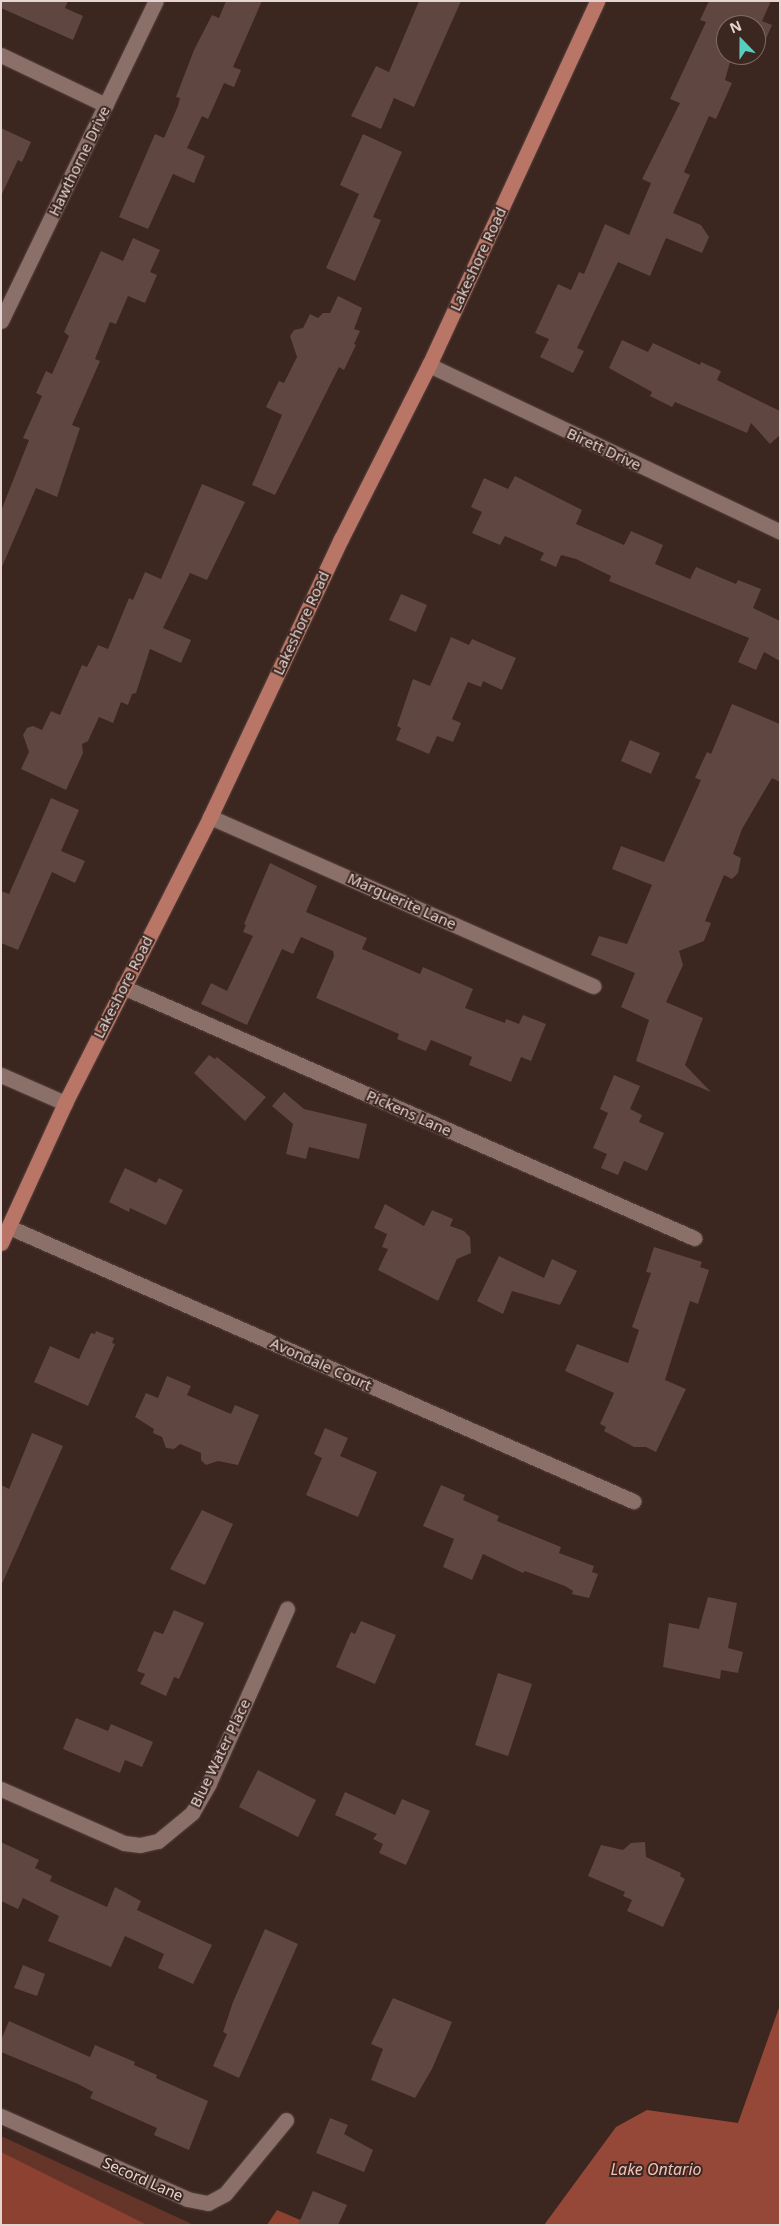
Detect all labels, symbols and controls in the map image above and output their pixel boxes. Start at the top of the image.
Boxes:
north arrow [716,15,766,65]
text: N [727,16,744,38]
street label: Hawthorne Drive [45,103,113,219]
street label: Lakeshore Road [446,204,510,314]
street label: Birett Drive [564,424,644,474]
street label: Lakeshore Road [269,568,333,678]
street label: Marguerite Lane [345,869,459,933]
street label: Lakeshore Road [89,933,157,1041]
street label: Pickens Lane [364,1086,454,1140]
street label: Avondale Court [268,1334,374,1394]
street label: Blue Water Place [186,1696,254,1810]
street label: Secord Lane [100,2153,186,2205]
water label: Lake Ontario [610,2159,702,2179]

